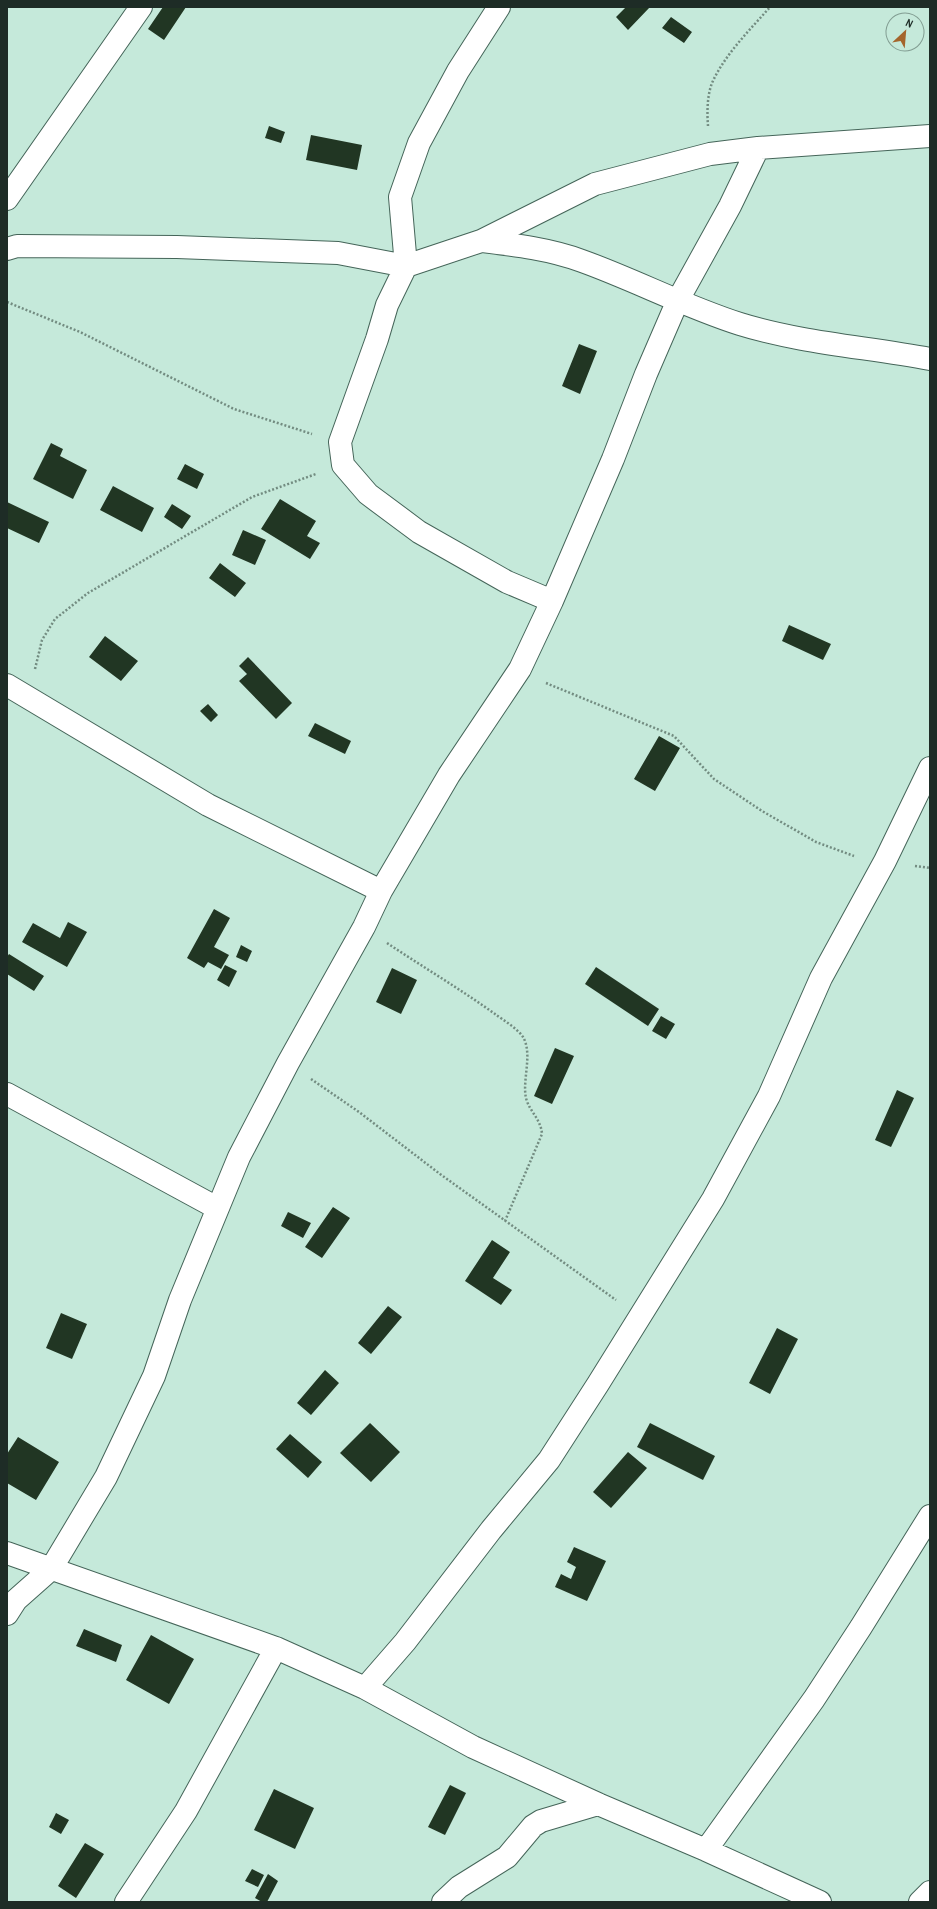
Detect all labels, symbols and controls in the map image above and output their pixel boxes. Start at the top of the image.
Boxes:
north arrow [885,12,925,52]
text: N [903,15,915,31]

